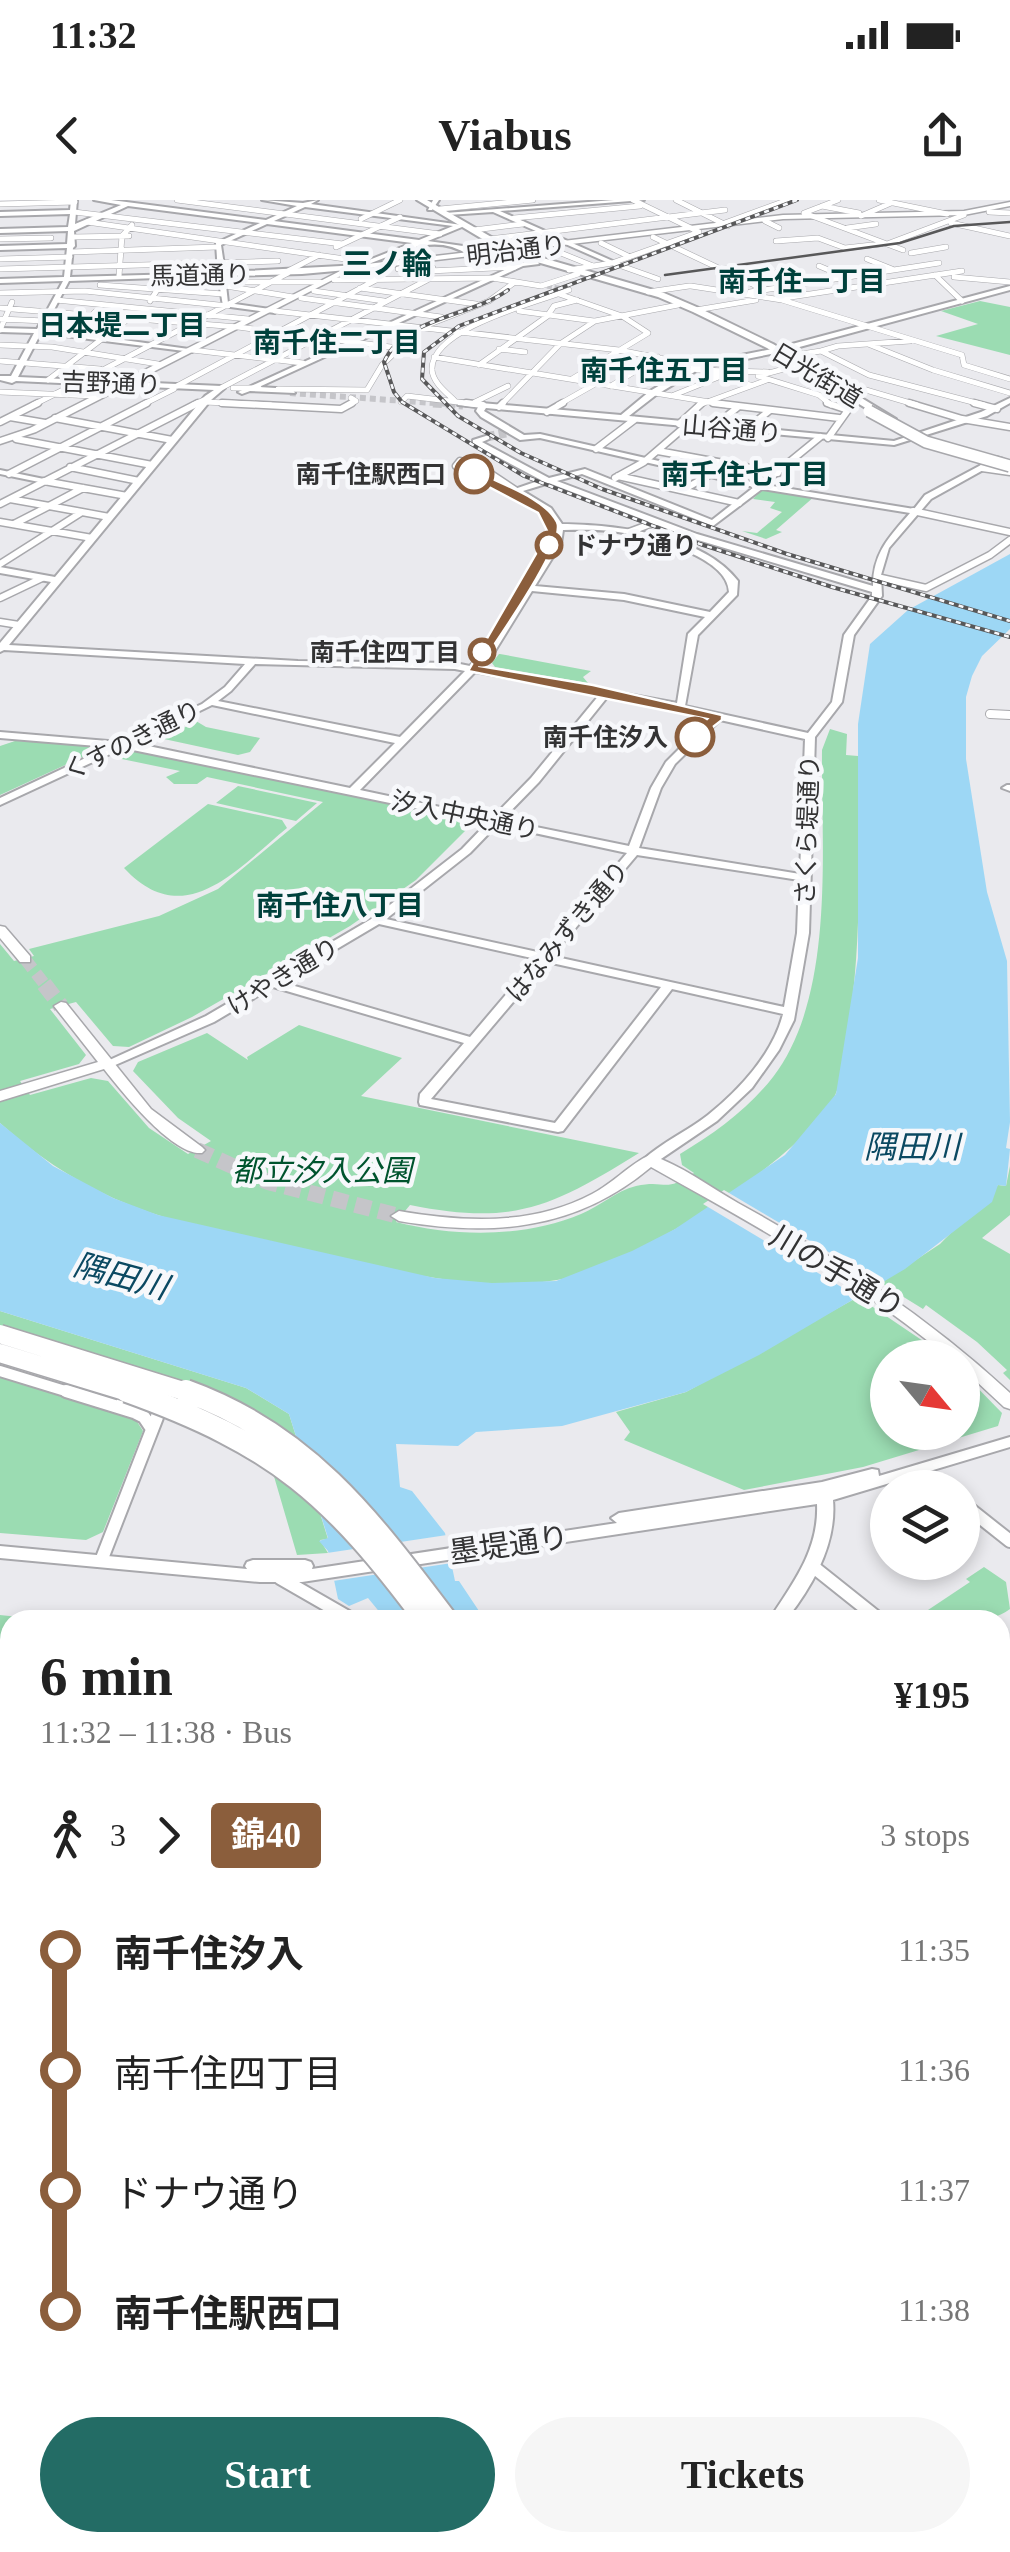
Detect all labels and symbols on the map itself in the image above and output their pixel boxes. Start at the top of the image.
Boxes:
street label: 明治通り [465,231,567,270]
district label: 三ノ輪 [342,247,432,280]
street label: 馬道通り [150,261,250,290]
district label: 南千住一丁目 [718,266,886,297]
district label: 日本堤二丁目 [38,310,206,341]
district label: 南千住二丁目 [253,327,421,358]
street label: 日光街道 [767,338,867,413]
district label: 南千住五丁目 [580,355,748,386]
street label: 吉野通り [61,368,161,399]
street label: 山谷通り [681,412,783,447]
marker: 南千住駅西口 [455,455,493,493]
district label: 南千住七丁目 [661,459,829,490]
place label: 南千住駅西口 [296,461,446,488]
marker: ドナウ通り [536,532,562,558]
place label: ドナウ通り [572,532,697,559]
place label: 南千住四丁目 [310,639,460,666]
marker: 南千住四丁目 [469,639,495,665]
street label: くすのき通り [59,696,205,785]
marker: 南千住汐入 [676,718,714,756]
place label: 南千住汐入 [543,724,668,751]
street label: さくら堤通り [791,755,824,905]
street label: 汐入中央通り [389,787,541,844]
street label: はなみずき通り [501,856,634,1007]
district label: 南千住八丁目 [256,890,424,921]
street label: けやき通り [223,933,344,1020]
water label: 隅田川 [864,1129,963,1165]
park label: 都立汐入公園 [232,1154,416,1187]
street label: 川の手通り [764,1219,910,1324]
water label: 隅田川 [70,1246,175,1307]
north arrow [870,1340,980,1450]
street label: 墨堤通り [447,1520,571,1569]

